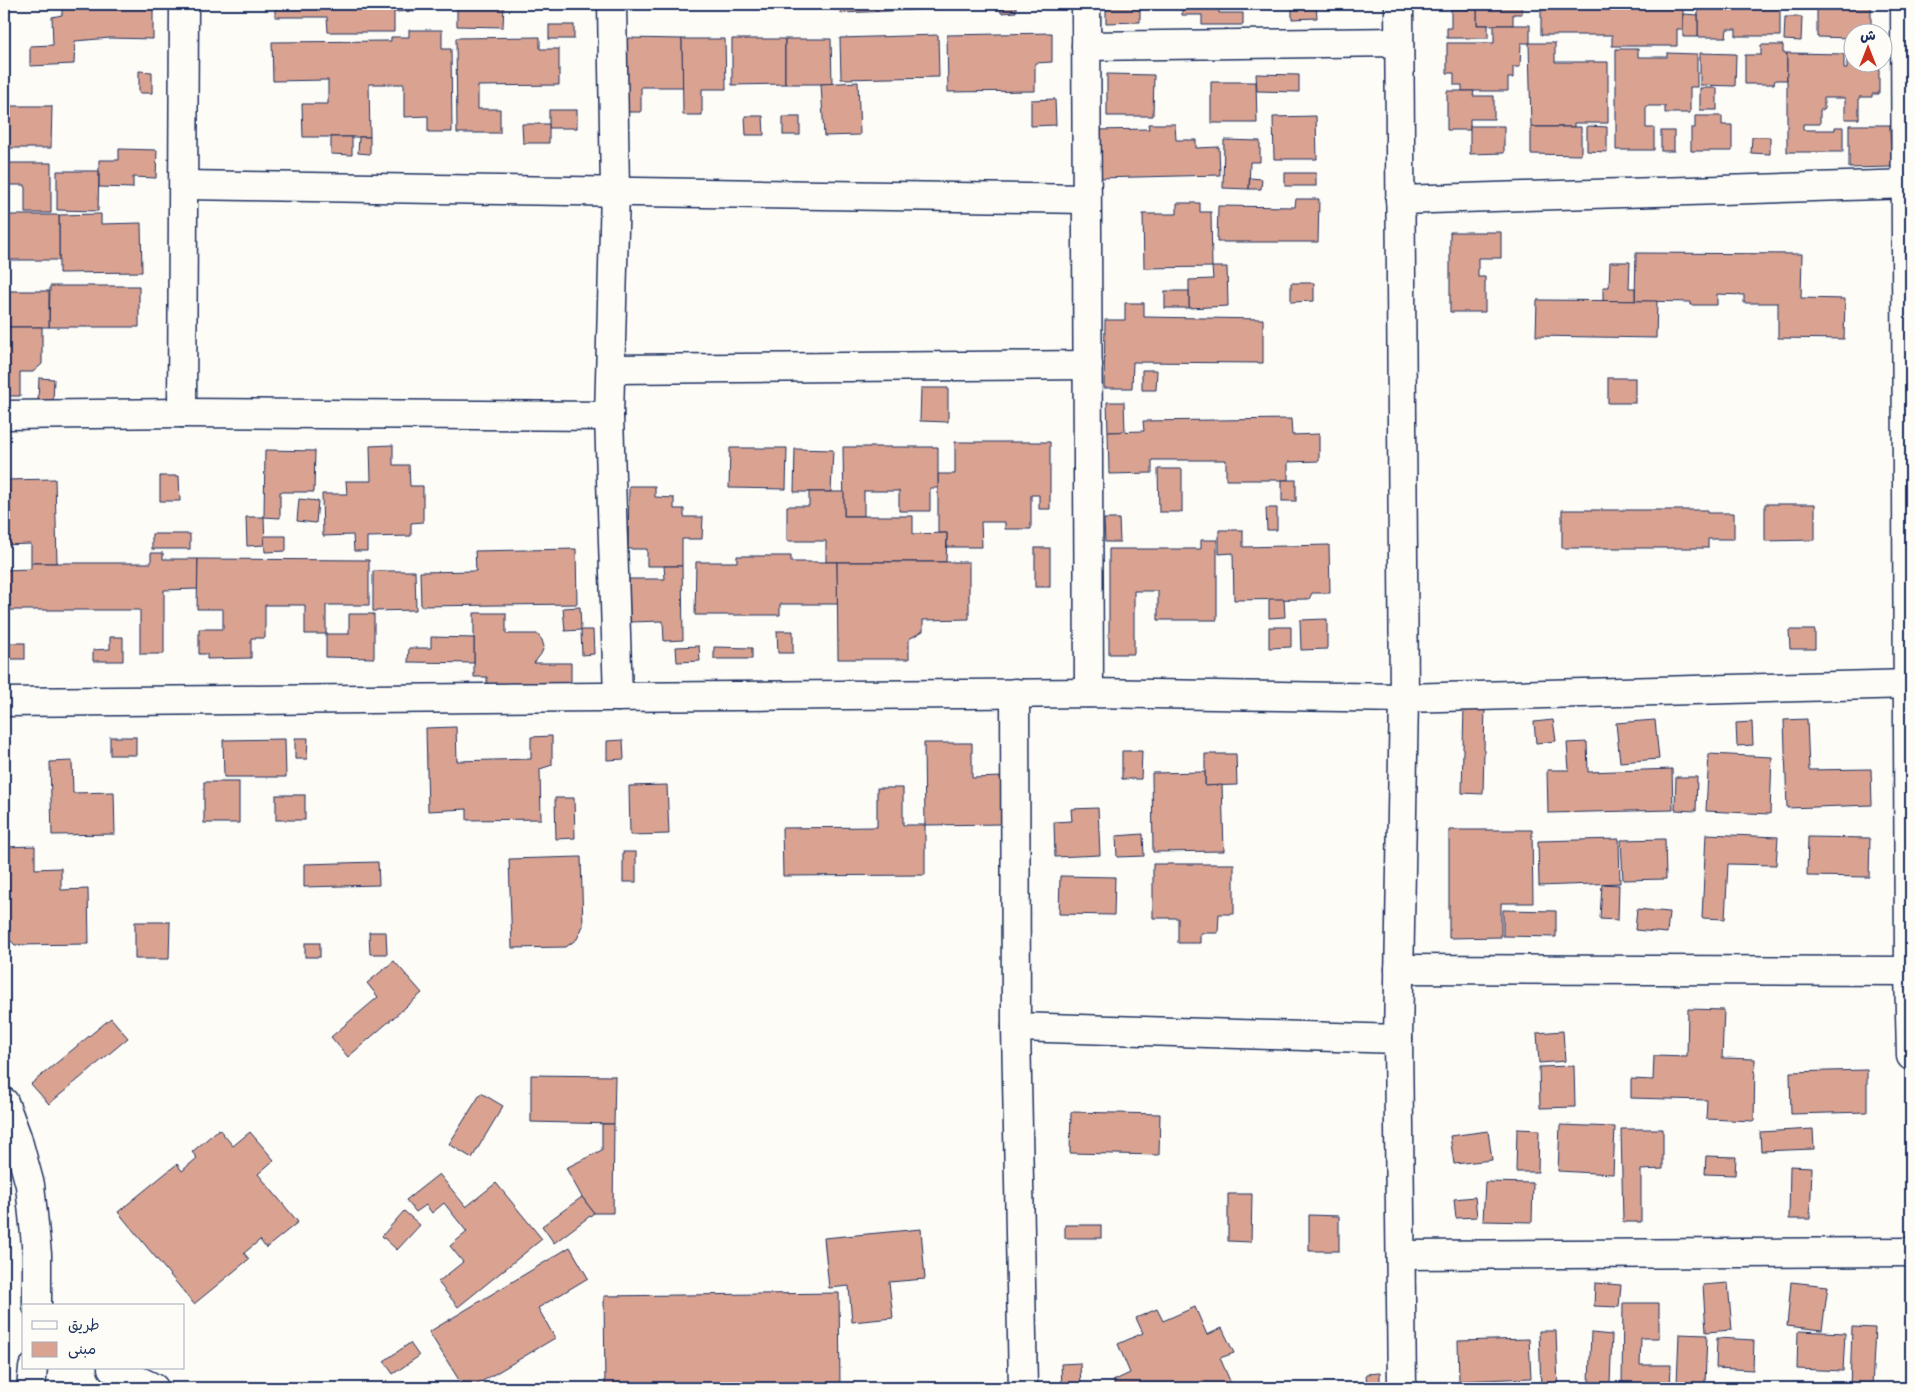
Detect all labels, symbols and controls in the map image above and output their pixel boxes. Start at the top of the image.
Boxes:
north arrow [1842,22,1892,72]
text: ش [1860,23,1876,48]
legend [22,1304,185,1370]
text: طريق [68,1312,100,1338]
text: مبنى [68,1336,96,1362]

